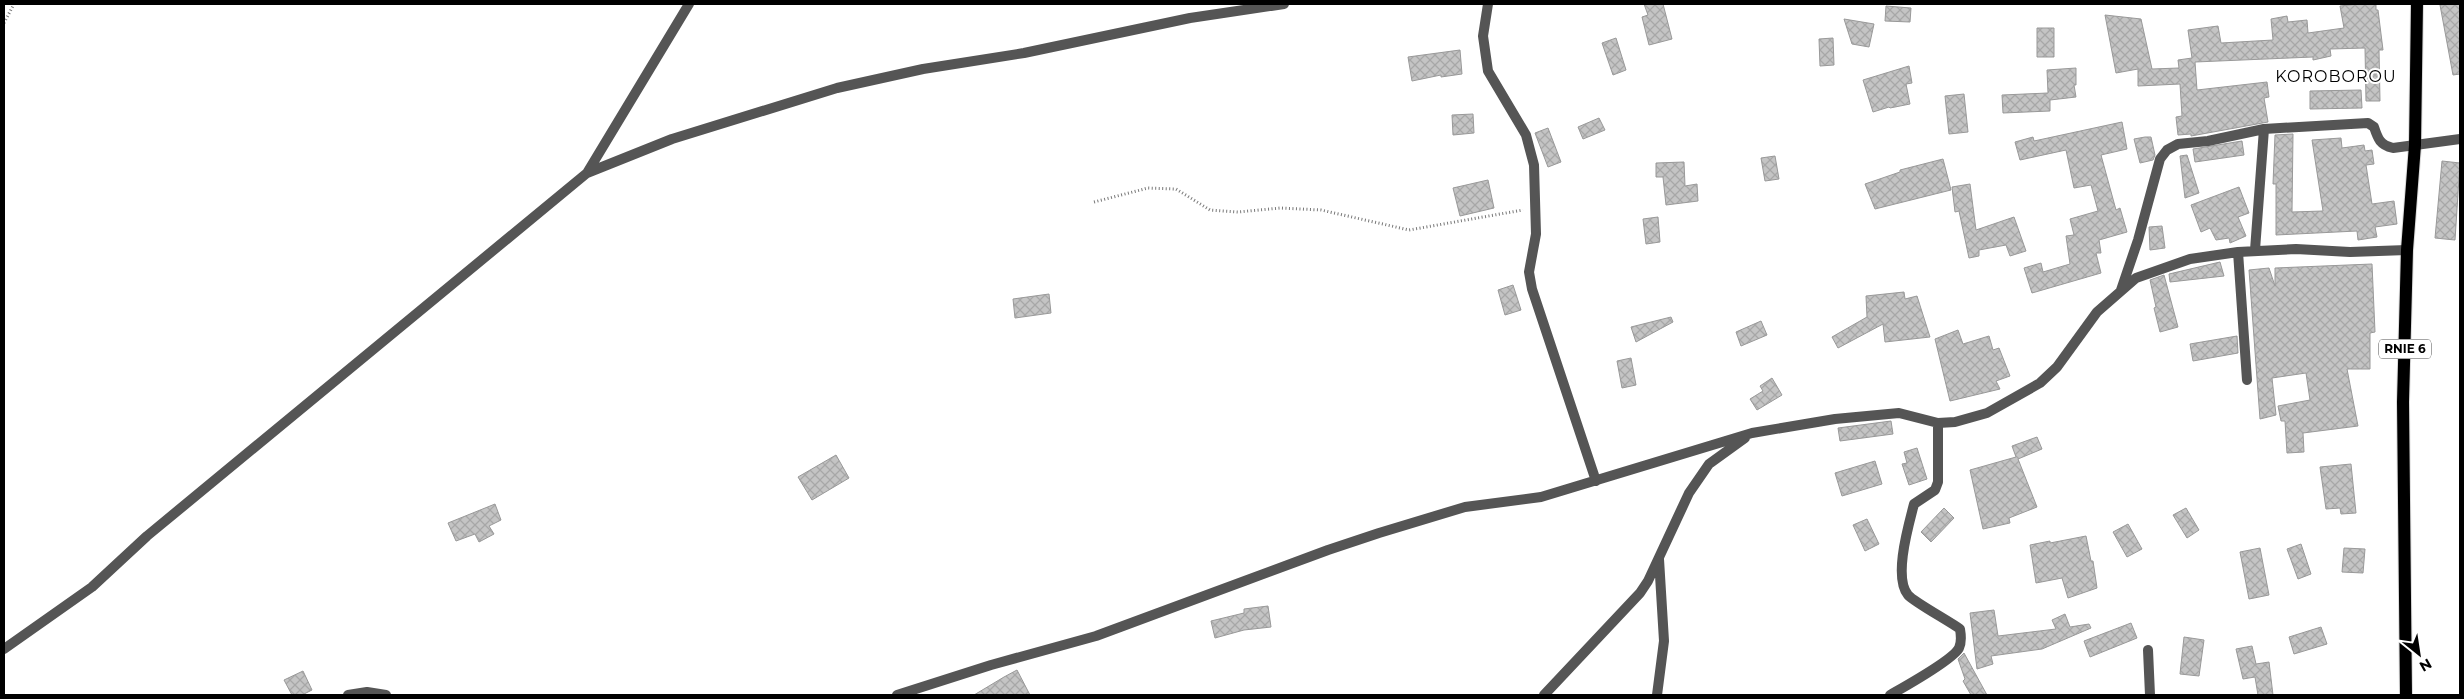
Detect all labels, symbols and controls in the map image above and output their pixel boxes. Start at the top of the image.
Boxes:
district label: KOROBOROU [2275,67,2397,86]
road number: RNIE 6 [2379,339,2431,358]
north arrow [2394,629,2444,679]
text: N [2416,655,2435,676]

